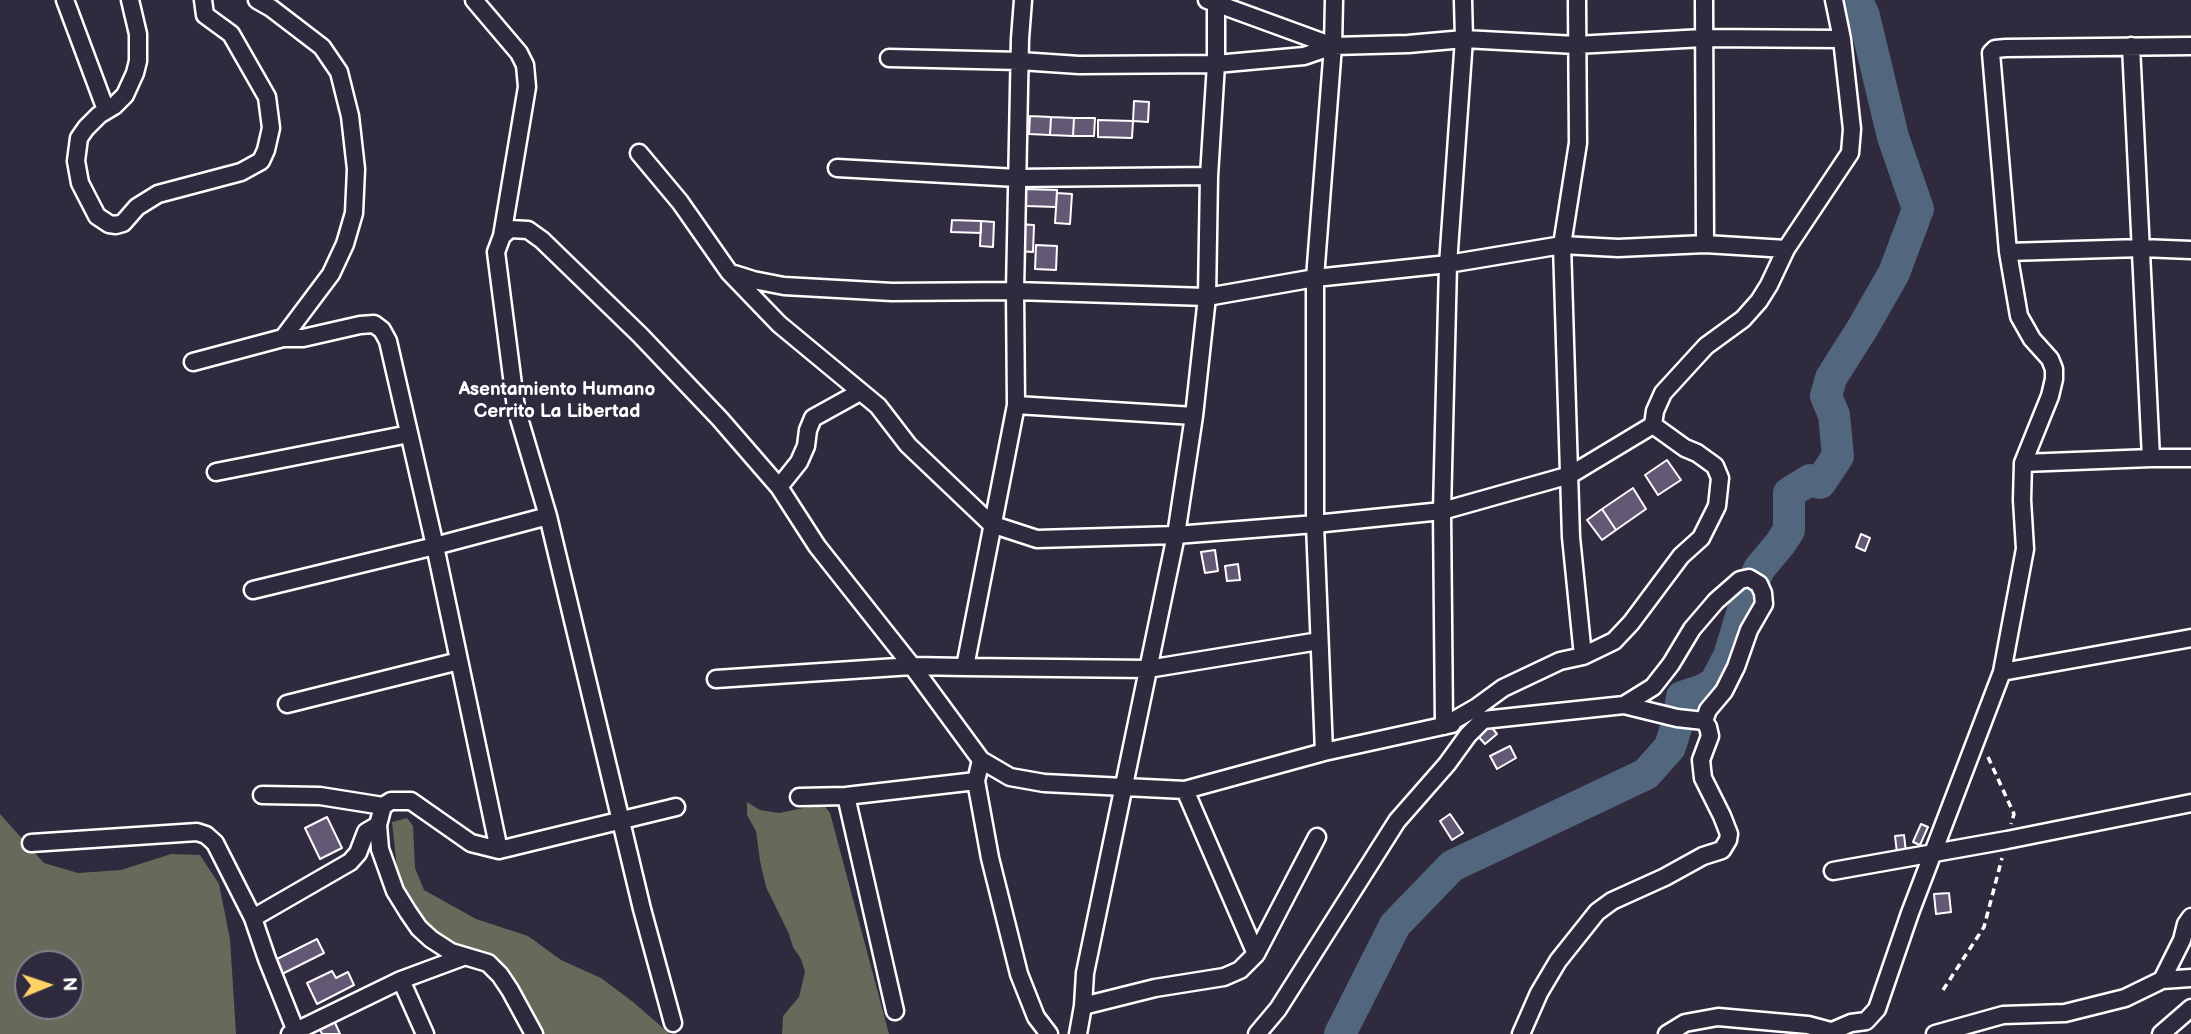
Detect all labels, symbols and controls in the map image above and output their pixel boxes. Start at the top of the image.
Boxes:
district label: Asentamiento Humano Cerrito La Libertad [459,379,655,423]
north arrow [14,950,84,1020]
text: N [57,977,80,992]

